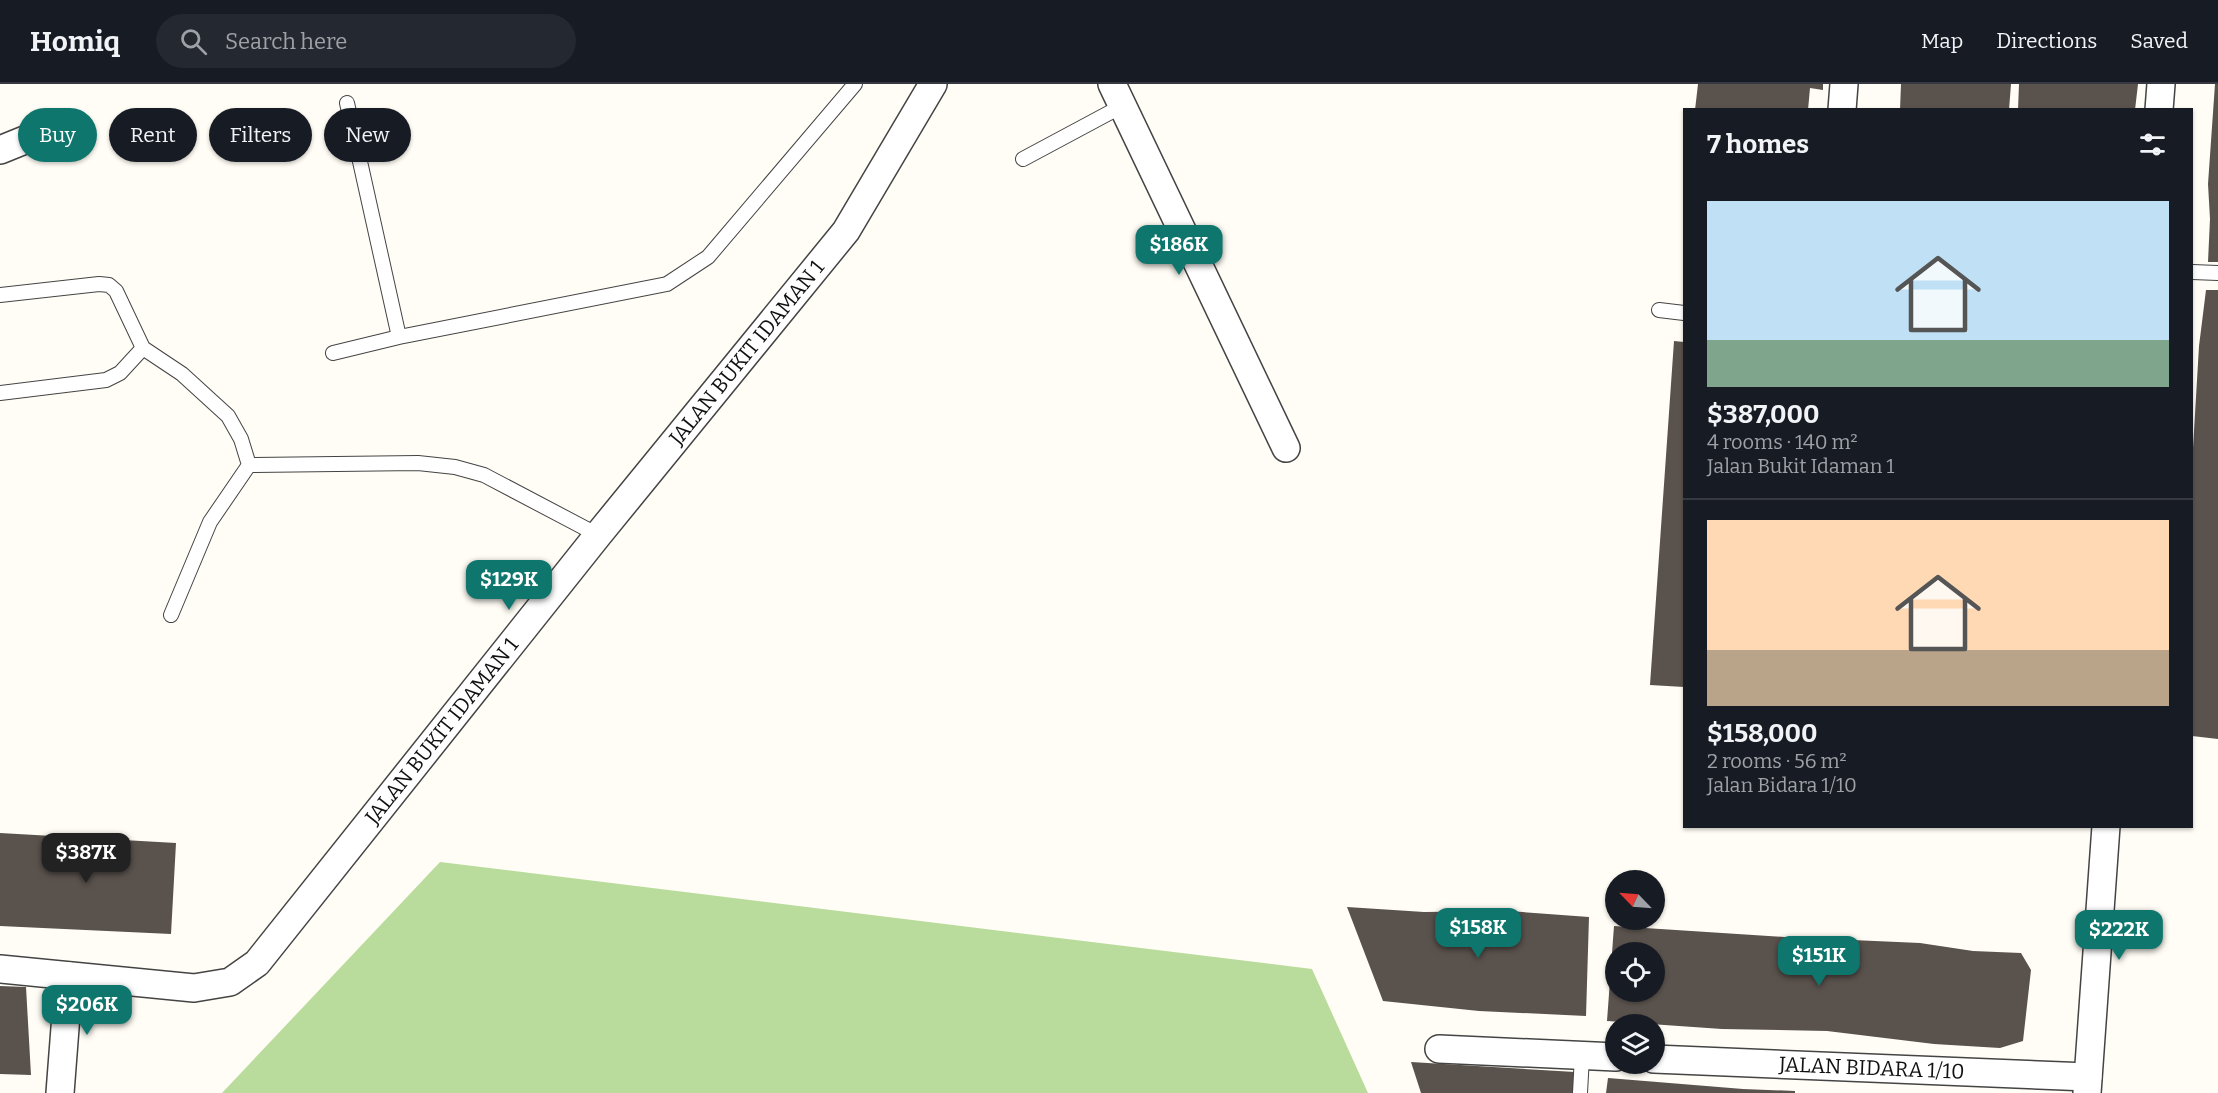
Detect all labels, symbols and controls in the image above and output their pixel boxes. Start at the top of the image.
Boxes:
search box [156,14,576,68]
text: Homiq [30,25,120,58]
icon: search [177,25,210,58]
text: Search here [225,28,347,55]
text: Map [1921,28,1963,54]
text: Directions [1996,28,2097,54]
text: Saved [2130,28,2188,54]
chip: Buy [18,108,97,162]
chip: Rent [109,108,197,162]
chip: Filters [209,108,312,162]
chip: New [324,108,411,162]
icon: filters [2136,128,2169,161]
text: 7 homes [1707,129,1809,160]
pin: $186K [1137,225,1221,276]
text: $186K [1150,232,1208,256]
icon: home [1884,240,1992,348]
street label: JALAN BUKIT IDAMAN 1 [663,255,830,451]
text: $387,000 [1707,399,1820,430]
text: 4 rooms · 140 m² [1707,430,1858,454]
text: Jalan Bukit Idaman 1 [1707,454,1894,478]
icon: home [1884,559,1992,667]
pin: $129K [467,560,551,611]
text: $129K [480,567,538,591]
street label: JALAN BUKIT IDAMAN 1 [359,632,524,830]
text: $158,000 [1707,718,1818,749]
text: 2 rooms · 56 m² [1707,749,1847,773]
text: Jalan Bidara 1/10 [1707,773,1857,797]
pin: $387K [44,833,128,884]
text: $387K [56,840,116,864]
north arrow [1605,870,1665,930]
map controls [1605,870,1665,1074]
pin: $158K [1436,908,1520,959]
pin: $222K [2077,910,2161,961]
text: $158K [1449,915,1507,939]
text: $222K [2089,917,2149,941]
pin: $151K [1777,936,1861,987]
button: locate [1605,942,1665,1002]
text: $151K [1792,943,1846,967]
pin: $206K [45,985,129,1036]
text: $206K [56,992,118,1016]
button: layers [1605,1014,1665,1074]
street label: JALAN BIDARA 1/10 [1778,1051,1965,1085]

